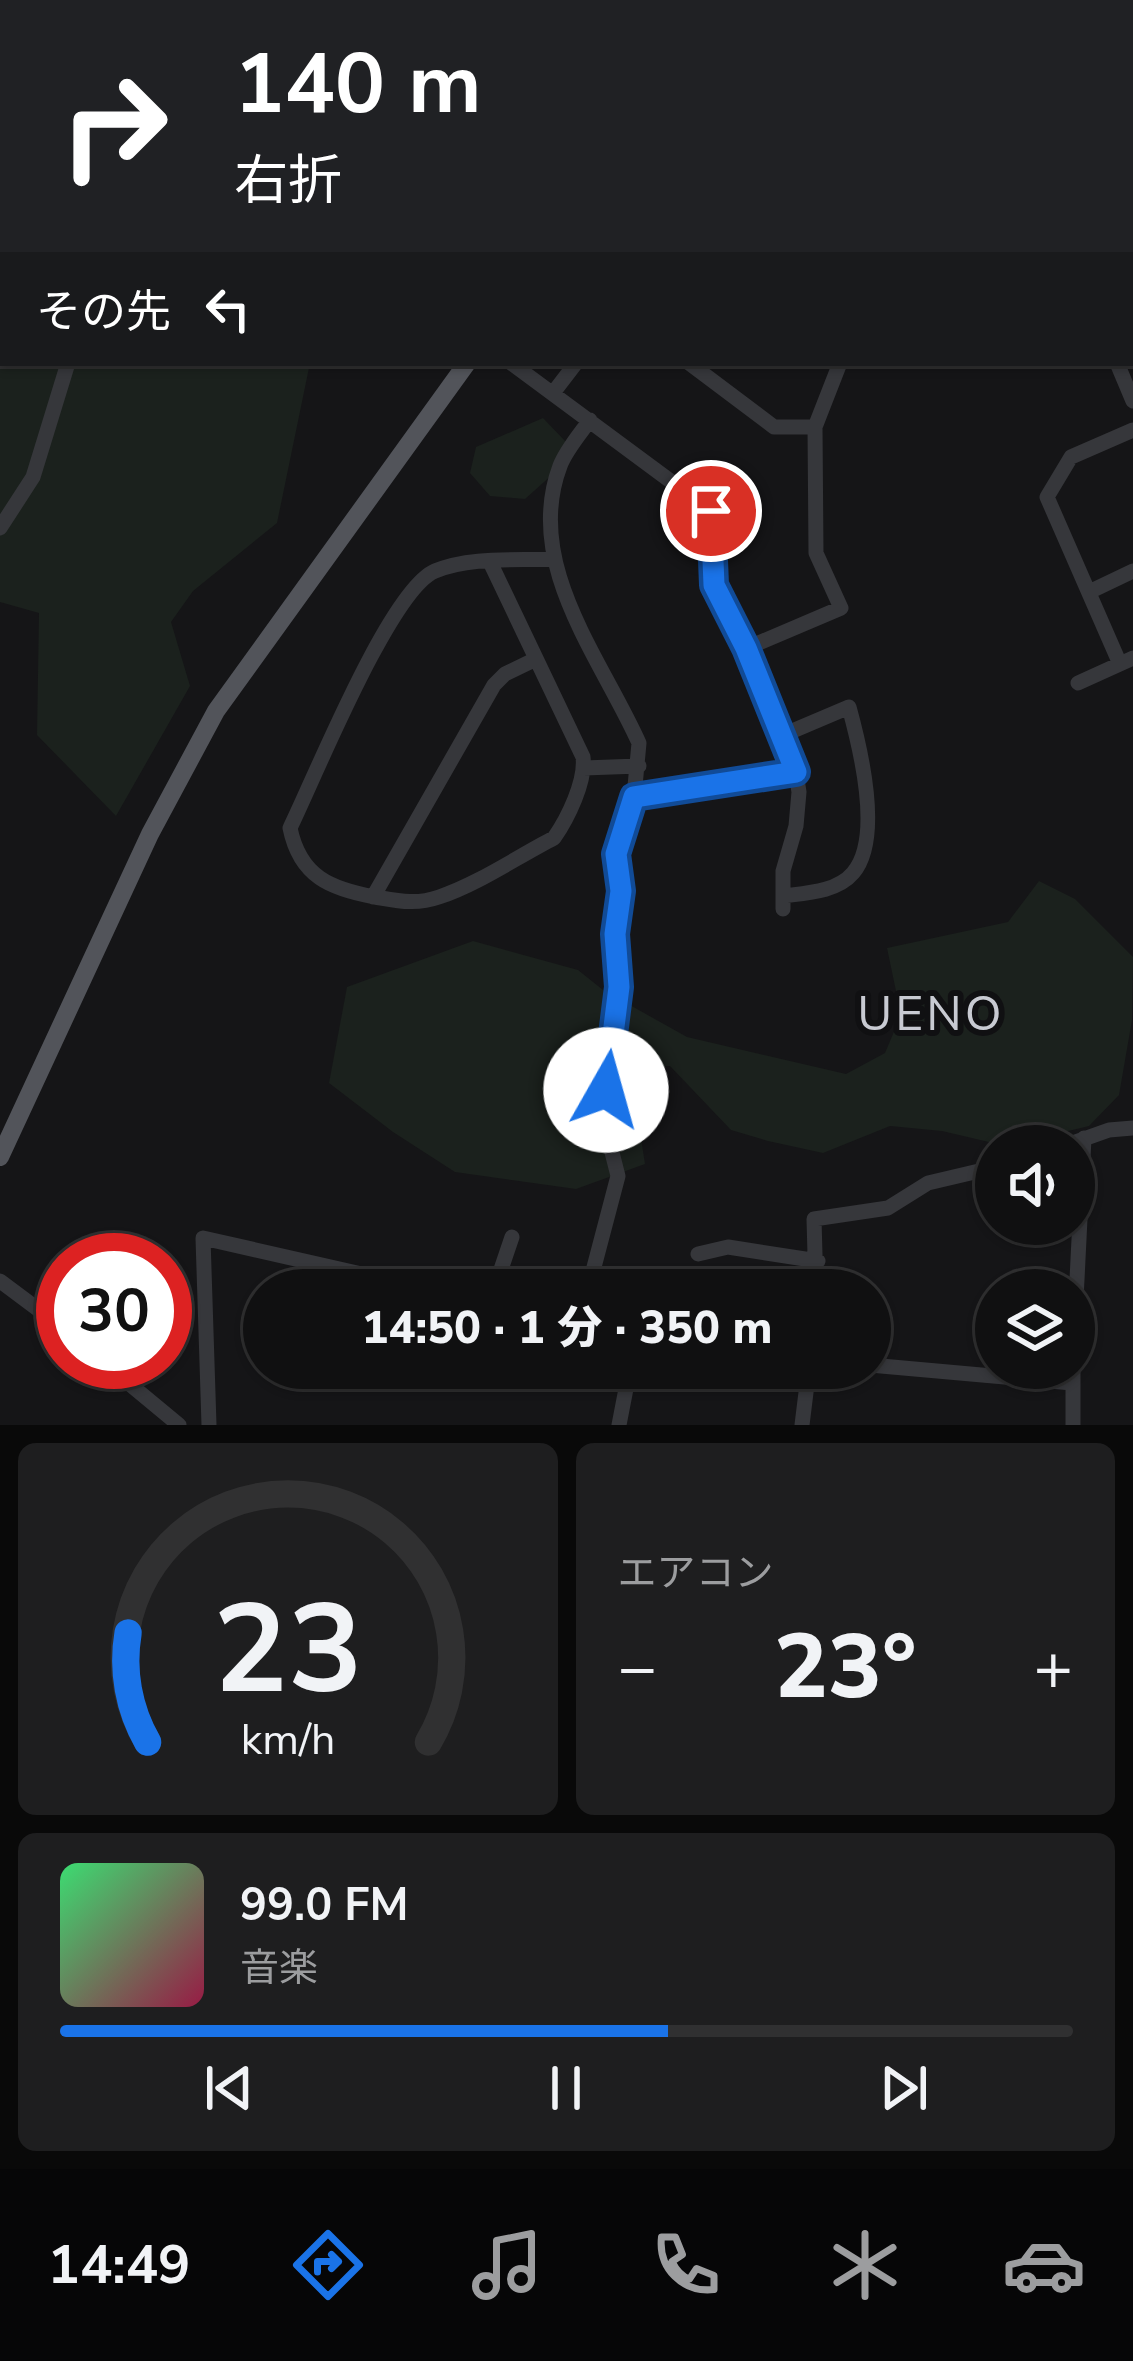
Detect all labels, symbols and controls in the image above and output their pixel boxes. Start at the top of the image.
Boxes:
text: 140 m [234,27,482,142]
icon: right [36,48,192,204]
text: 右折 [234,144,342,218]
icon: left [195,276,261,342]
text: その先 [36,282,171,343]
pin [660,460,762,562]
icon: arrive [678,478,744,544]
district label: UENO [857,981,1005,1047]
position arrow [543,1027,669,1153]
map controls [975,1125,1095,1389]
button: sound [975,1125,1095,1245]
speed limit sign: 30 [36,1233,192,1389]
button: layers [975,1269,1095,1389]
text: 14:50 · 1 分 · 350 m [361,1298,773,1359]
text: エアコン [618,1547,774,1600]
text: 23 [213,1565,363,1735]
text: 23° [774,1606,917,1729]
text: − [618,1623,657,1713]
text: + [1033,1623,1073,1713]
text: km/h [240,1711,335,1769]
text: 99.0 FM [240,1875,409,1936]
text: 音楽 [240,1942,318,1995]
icon: previous [196,2055,262,2121]
icon: pause [533,2055,599,2121]
icon: next [871,2055,937,2121]
icon: directions [286,2223,370,2307]
icon: music [465,2223,549,2307]
icon: phone [644,2223,728,2307]
icon: climate [823,2223,907,2307]
icon: car [1002,2223,1086,2307]
text: 14:49 [48,2228,191,2302]

